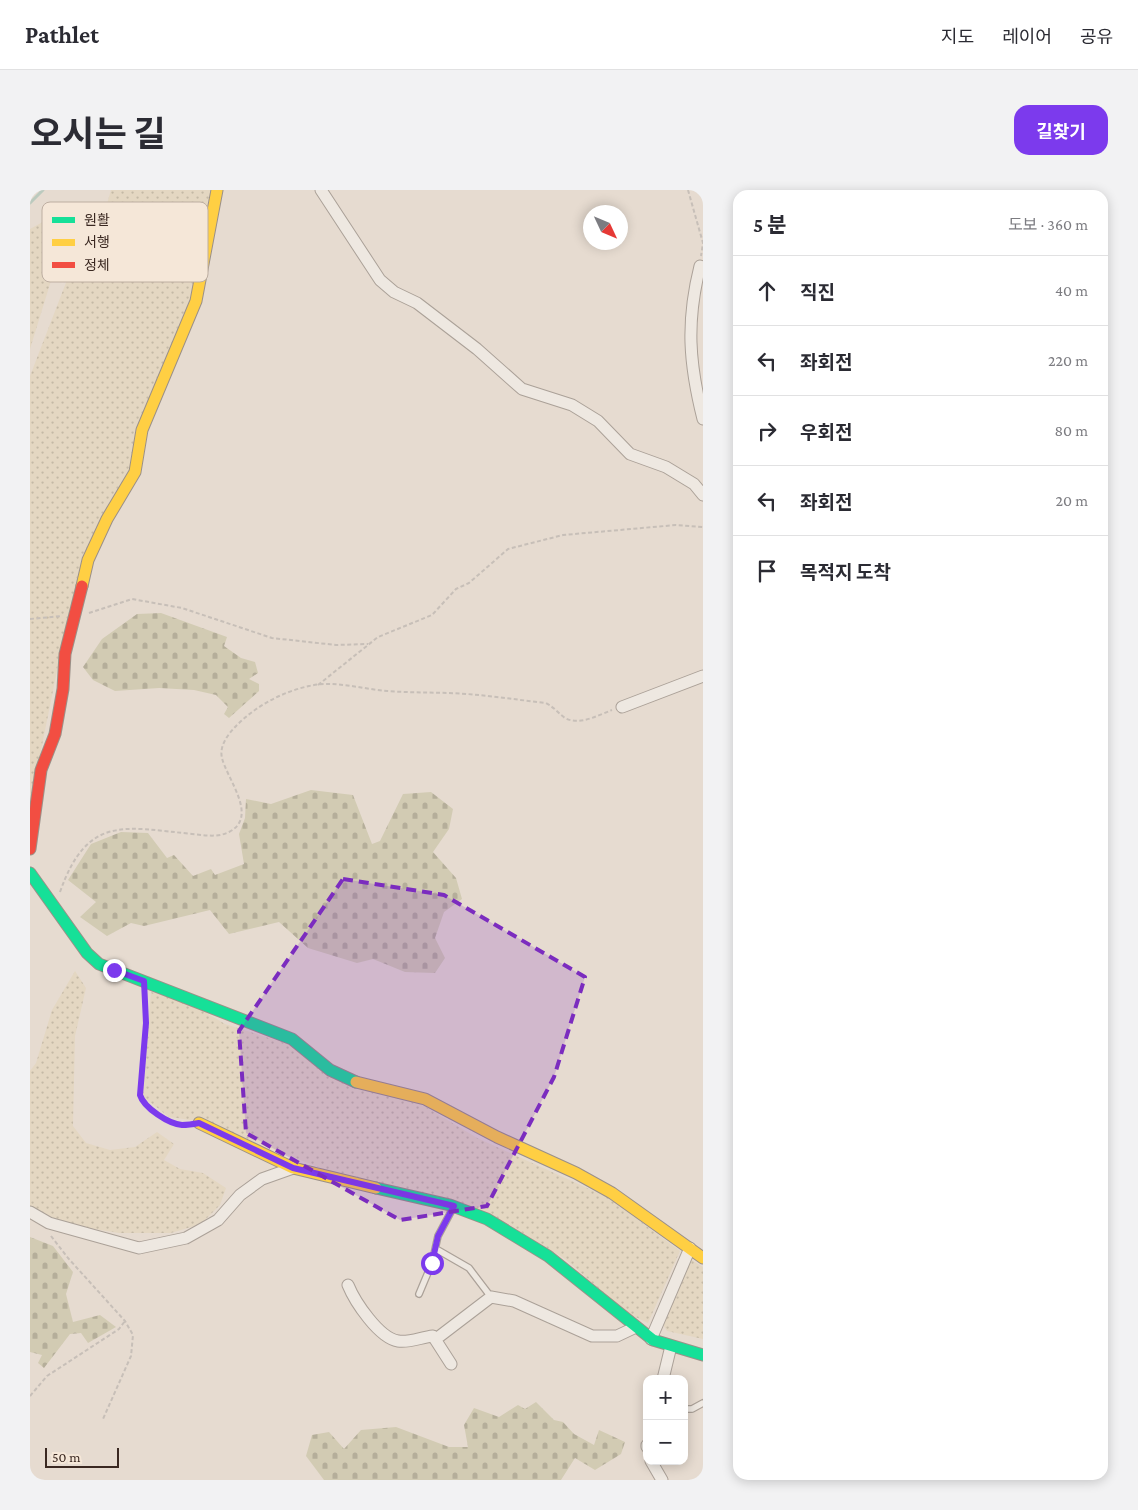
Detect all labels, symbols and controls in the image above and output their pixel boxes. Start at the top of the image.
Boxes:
text: Pathlet [25,21,99,48]
text: 지도 [941,27,974,47]
text: 레이어 [1002,27,1052,47]
text: 공유 [1080,27,1113,47]
button: 길찾기 [1014,105,1108,155]
text: 오시는 길 [30,115,166,154]
legend [42,202,208,282]
north arrow [583,205,628,250]
text: 원활 [84,212,110,228]
text: 5 분 [753,213,787,237]
text: 도보 · 360 m [1008,216,1088,233]
text: 서행 [84,234,110,250]
text: 정체 [84,257,110,273]
icon: ahead [753,277,781,305]
text: 직진 [800,282,835,303]
text: 40 m [1055,282,1088,299]
icon: left [753,347,781,375]
text: 좌회전 [800,352,852,373]
text: 220 m [1048,352,1088,369]
icon: right [753,417,781,445]
text: 우회전 [800,422,852,443]
text: 80 m [1054,422,1088,439]
icon: left [753,487,781,515]
text: 좌회전 [800,492,852,513]
text: 20 m [1055,492,1088,509]
icon: arrive [753,557,781,585]
text: 목적지 도착 [800,562,891,583]
route end [103,959,126,982]
route start [421,1252,444,1275]
map controls [643,1375,688,1465]
button: + [643,1375,688,1420]
button: − [643,1420,688,1465]
scale bar [45,1445,119,1468]
text: 50 m [52,1449,80,1465]

